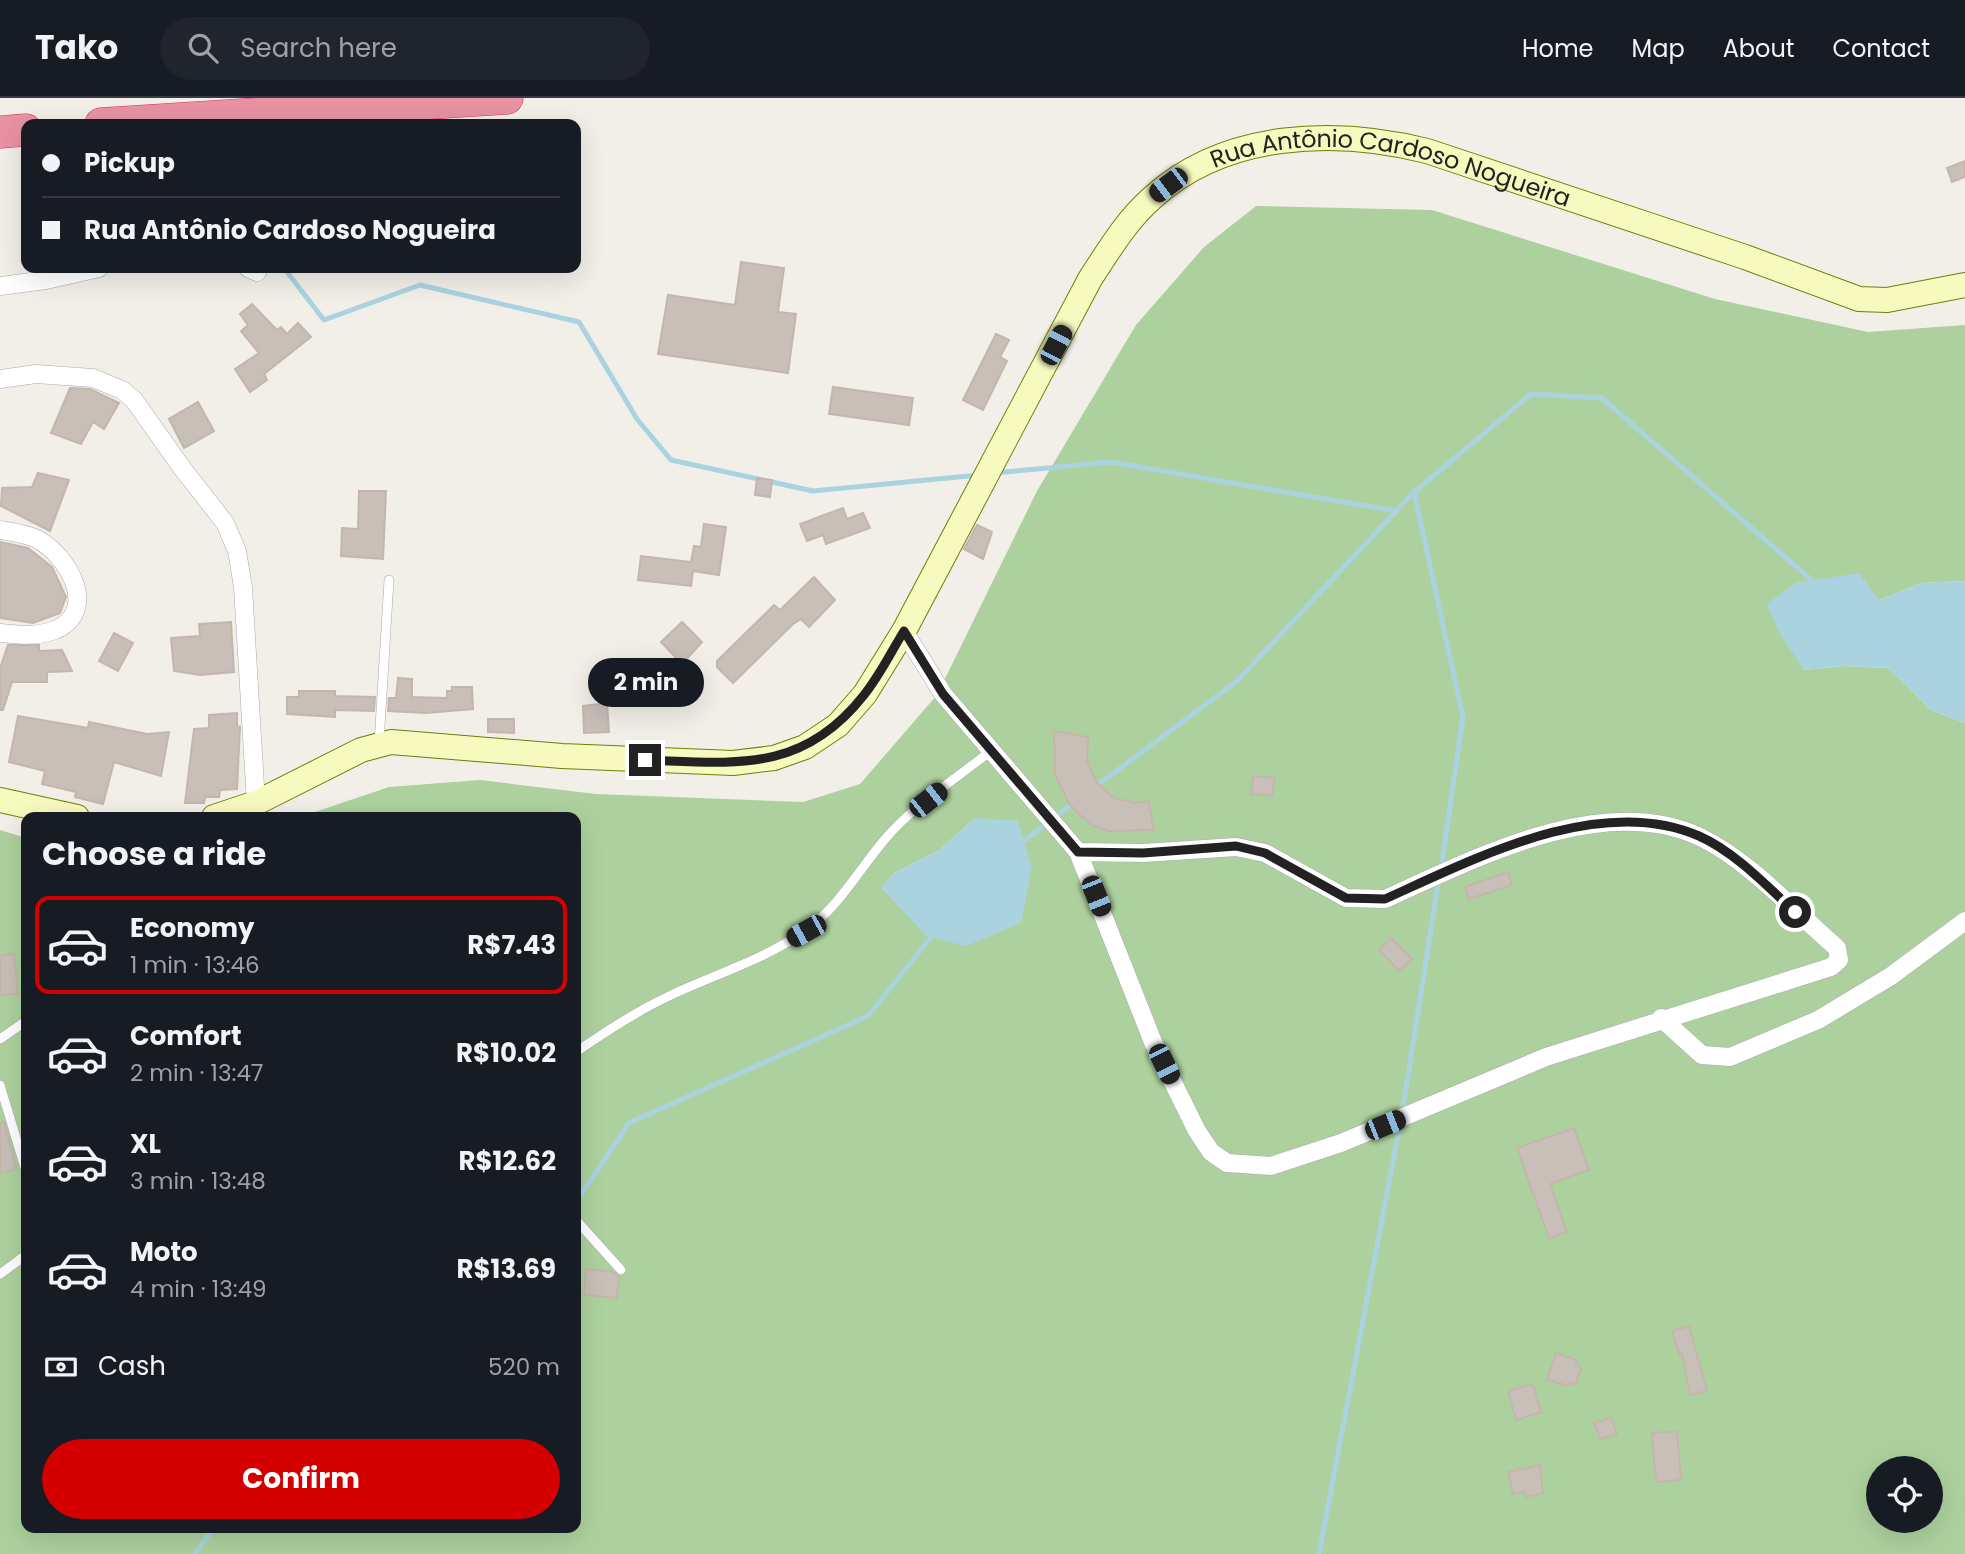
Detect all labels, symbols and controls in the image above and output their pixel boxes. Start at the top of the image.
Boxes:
search box [160,17,650,80]
text: Tako [35,24,118,71]
icon: search [184,29,222,67]
text: Search here [240,30,397,66]
text: Home [1522,32,1594,65]
text: Map [1632,32,1685,65]
text: About [1723,32,1794,65]
text: Contact [1832,32,1930,65]
street label: Rua Antônio Cardoso Nogueira [1205,121,1575,214]
text: Pickup [84,145,175,181]
car [1145,164,1192,206]
text: Rua Antônio Cardoso Nogueira [84,212,496,248]
car [1037,322,1076,368]
callout: 2 min [587,658,703,708]
text: 2 min [614,666,678,698]
route end [629,744,661,776]
car [905,779,952,821]
text: Choose a ride [42,831,266,876]
car [1079,873,1114,919]
route start [1779,896,1811,928]
text: Economy [130,910,254,946]
car [783,912,830,950]
icon: car [46,914,109,977]
text: R$7.43 [467,927,556,963]
text: 1 min · 13:46 [130,949,260,981]
text: Comfort [130,1018,242,1054]
icon: car [46,1022,109,1085]
text: R$10.02 [456,1035,556,1071]
car [1146,1041,1183,1087]
text: 2 min · 13:47 [130,1057,263,1089]
car [1362,1107,1409,1143]
text: XL [130,1126,161,1162]
icon: car [46,1130,109,1193]
text: R$12.62 [459,1143,556,1179]
text: 3 min · 13:48 [130,1165,266,1197]
text: Moto [130,1234,198,1270]
icon: car [46,1238,109,1301]
text: R$13.69 [457,1251,556,1287]
text: 4 min · 13:49 [130,1273,267,1305]
icon: cash [42,1348,80,1386]
text: Cash [98,1348,166,1384]
text: 520 m [488,1351,560,1383]
button: Confirm [42,1439,560,1519]
map controls [1866,1456,1943,1533]
button: locate [1866,1456,1943,1533]

